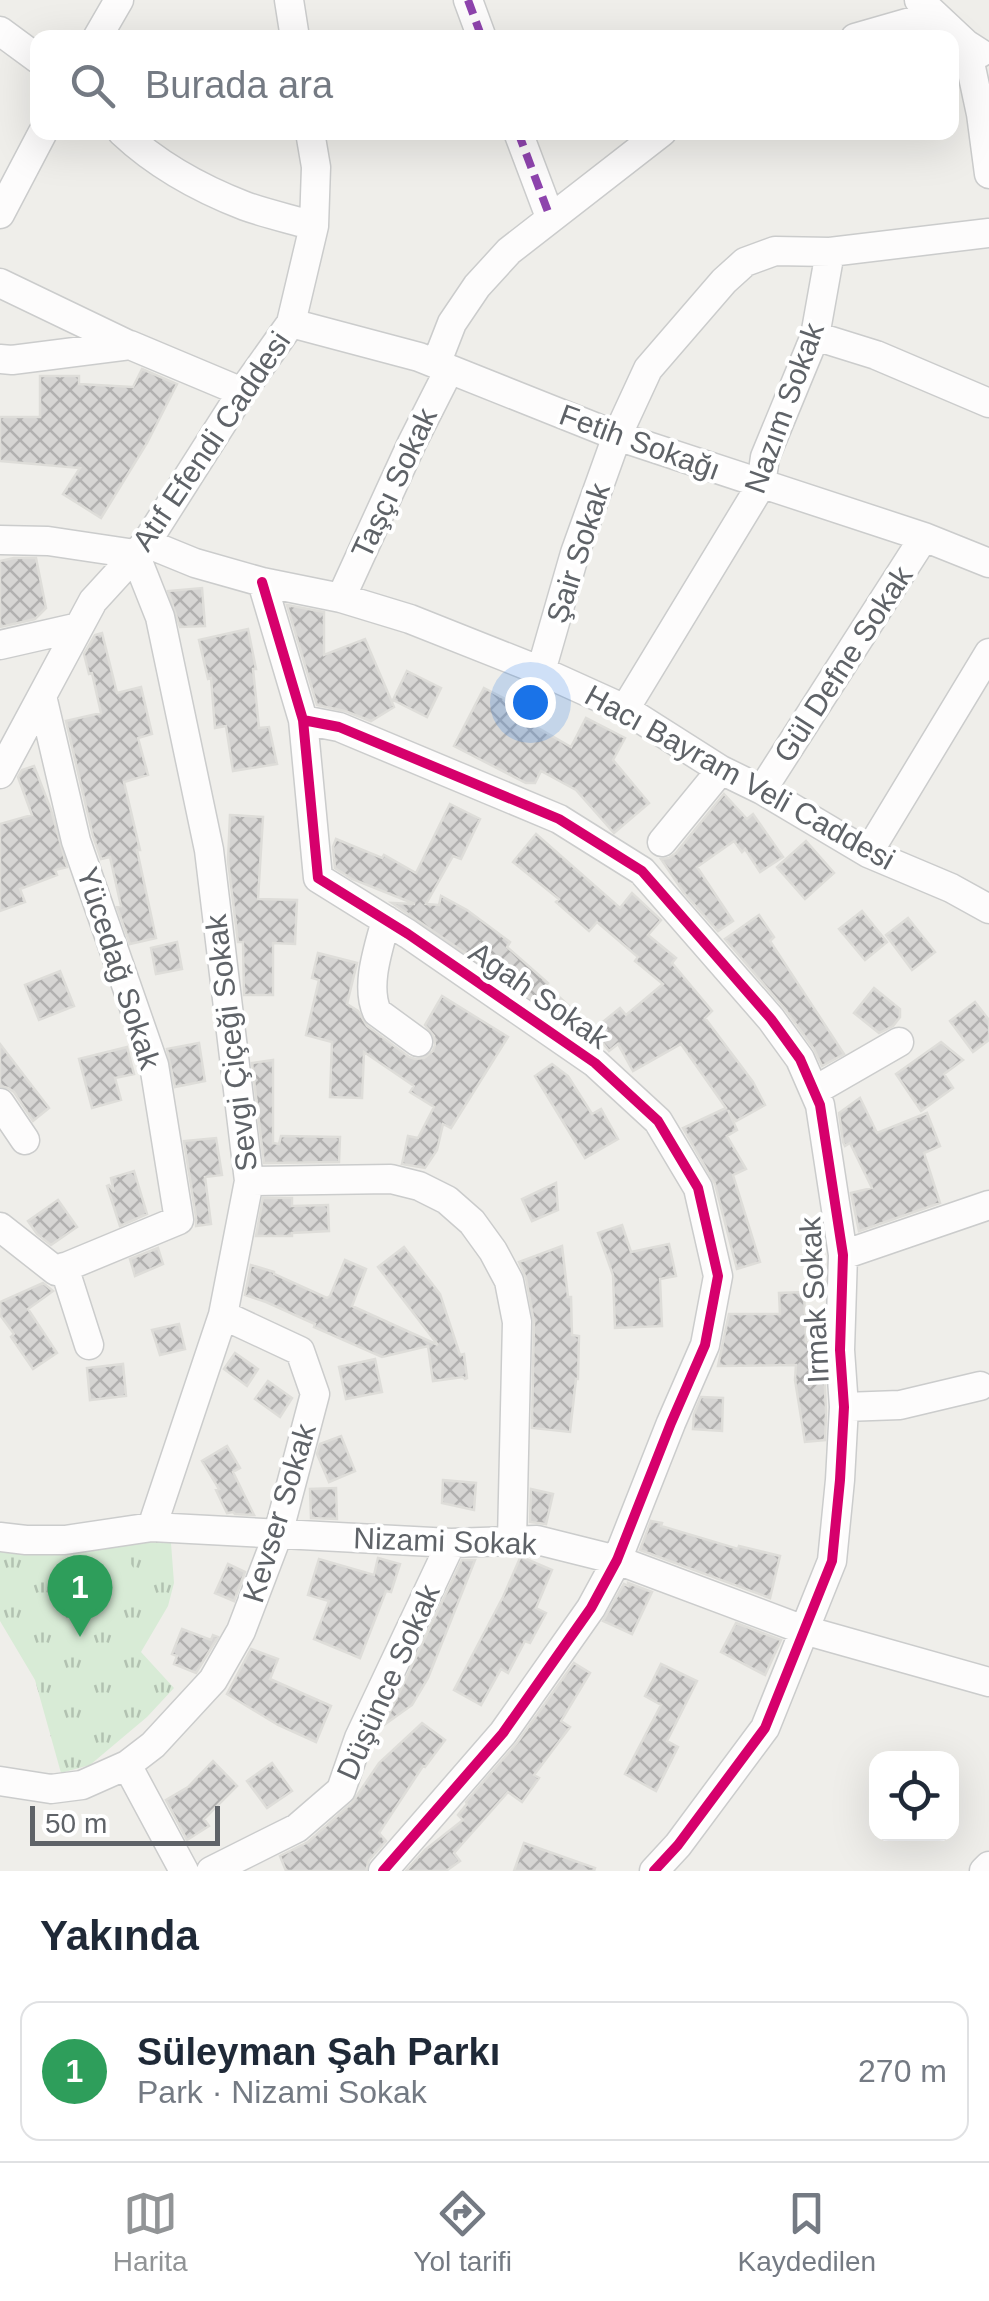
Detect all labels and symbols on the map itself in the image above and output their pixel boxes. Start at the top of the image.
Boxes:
street label: Nazım Sokak [738,318,830,497]
street label: Atıf Efendi Caddesi [126,325,296,557]
street label: Fetih Sokağı [555,398,725,486]
street label: Taşçı Sokak [345,402,444,563]
street label: Şair Sokak [540,478,616,627]
street label: Gül Defne Sokak [767,559,919,768]
your location [505,677,556,728]
street label: Hacı Bayram Veli Caddesi [580,678,900,876]
street label: Yücedağ Sokak [71,863,167,1074]
street label: Sevgi Çiçeği Sokak [199,912,263,1173]
street label: Agah Sokak [463,935,616,1055]
street label: Irmak Sokak [793,1215,835,1384]
street label: Kevser Sokak [236,1419,322,1606]
street label: Nizami Sokak [353,1521,538,1561]
pin: 1 [48,1554,112,1637]
street label: Düşünce Sokak [330,1578,446,1785]
scale bar [30,1801,220,1846]

